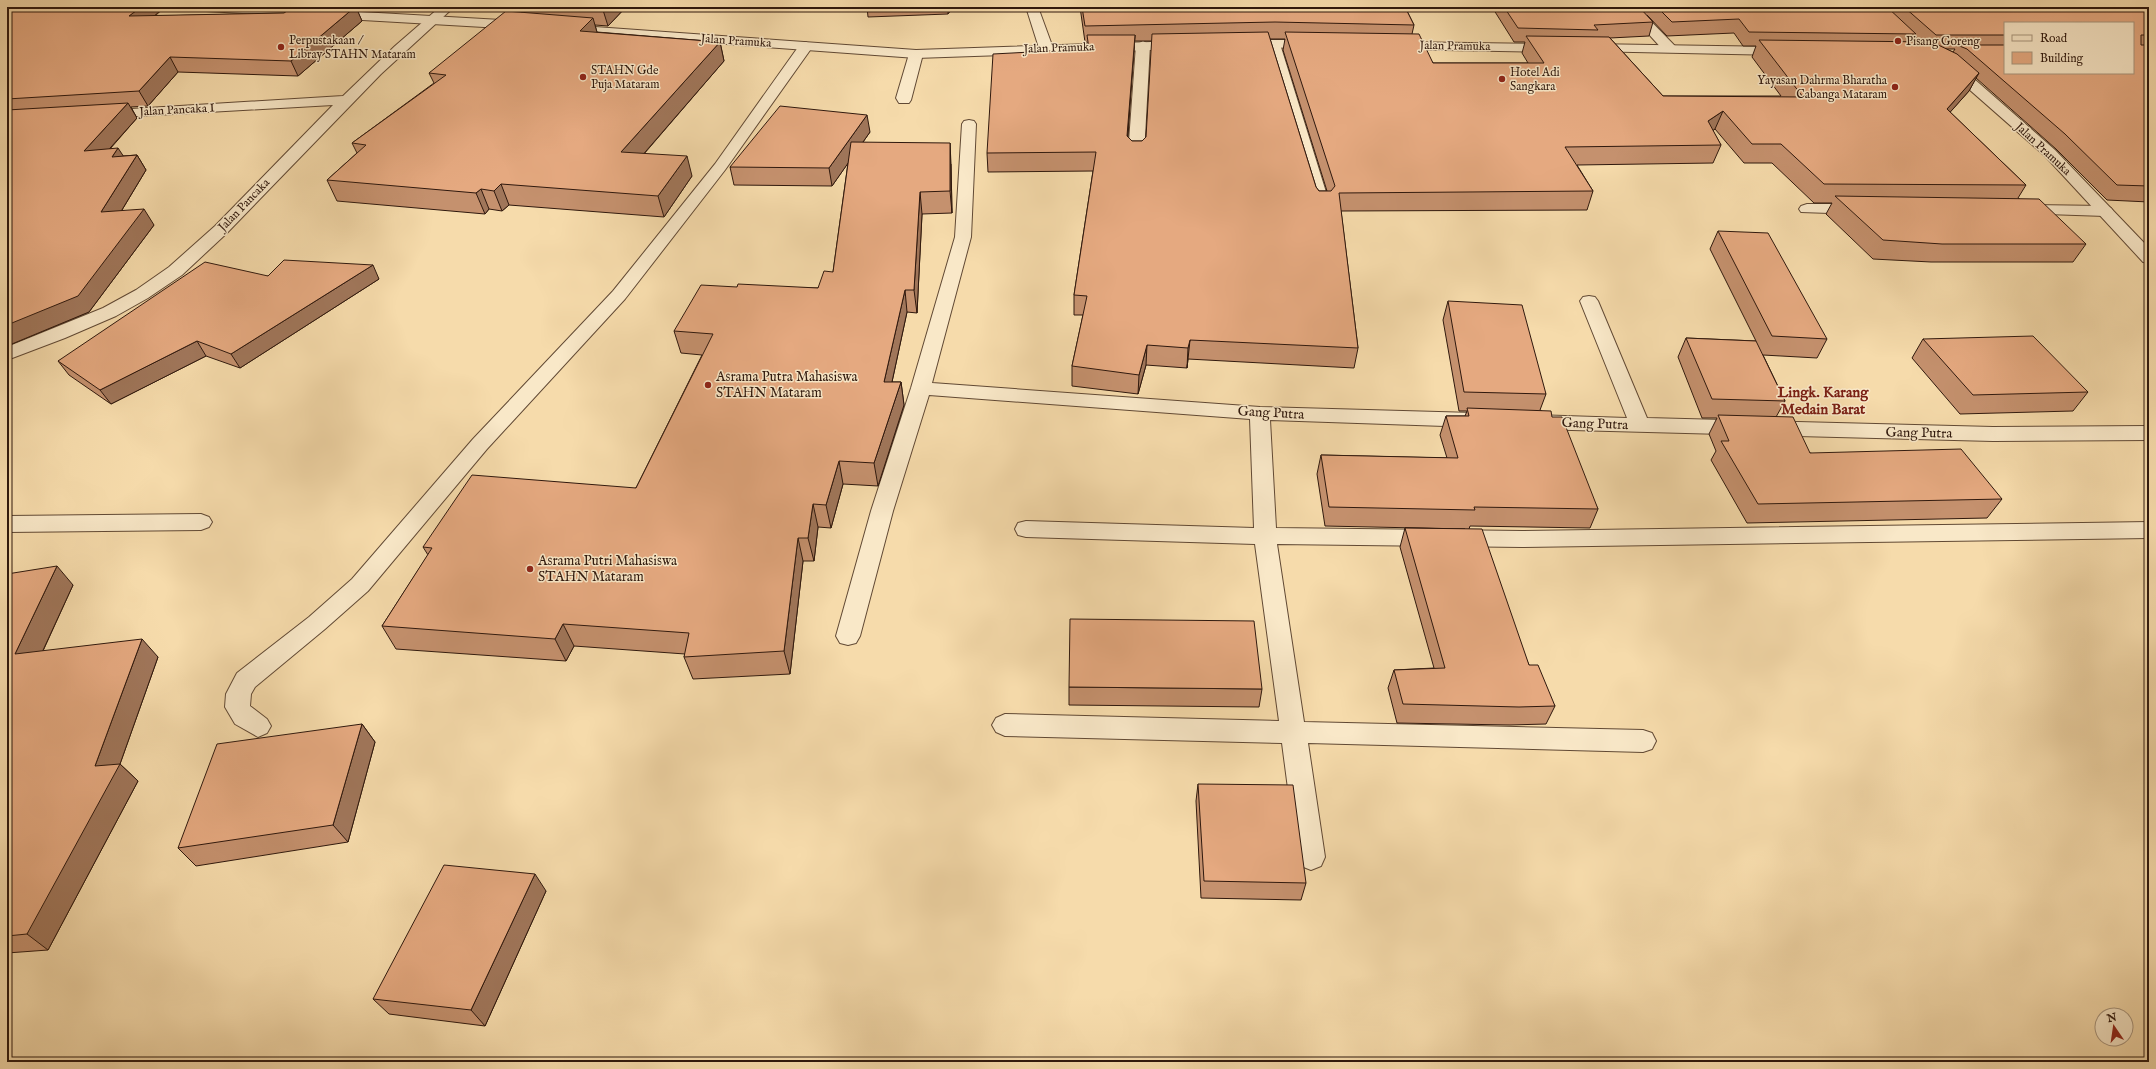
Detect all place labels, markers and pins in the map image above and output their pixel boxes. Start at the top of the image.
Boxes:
place label: Perpustakaan / Libray STAHN Mataram [289,33,416,62]
place label: Pisang Goreng [1906,34,1980,49]
marker: Pisang Goreng [1893,36,1903,46]
marker: Perpustakaan / Libray STAHN Mataram [276,42,286,52]
place label: STAHN Gde Puja Mataram [591,63,659,92]
place label: Hotel Adi Sangkara [1510,65,1560,94]
marker: STAHN Gde Puja Mataram [578,72,588,82]
place label: Yayasan Dahrma Bharatha Cabanga Mataram [1757,73,1888,102]
marker: Hotel Adi Sangkara [1497,74,1507,84]
marker: Yayasan Dahrma Bharatha Cabanga Mataram [1890,82,1900,92]
place label: Asrama Putra Mahasiswa STAHN Mataram [715,368,858,402]
marker: Asrama Putra Mahasiswa STAHN Mataram [703,380,713,390]
place label: Asrama Putri Mahasiswa STAHN Mataram [537,552,678,586]
marker: Asrama Putri Mahasiswa STAHN Mataram [525,564,535,574]

